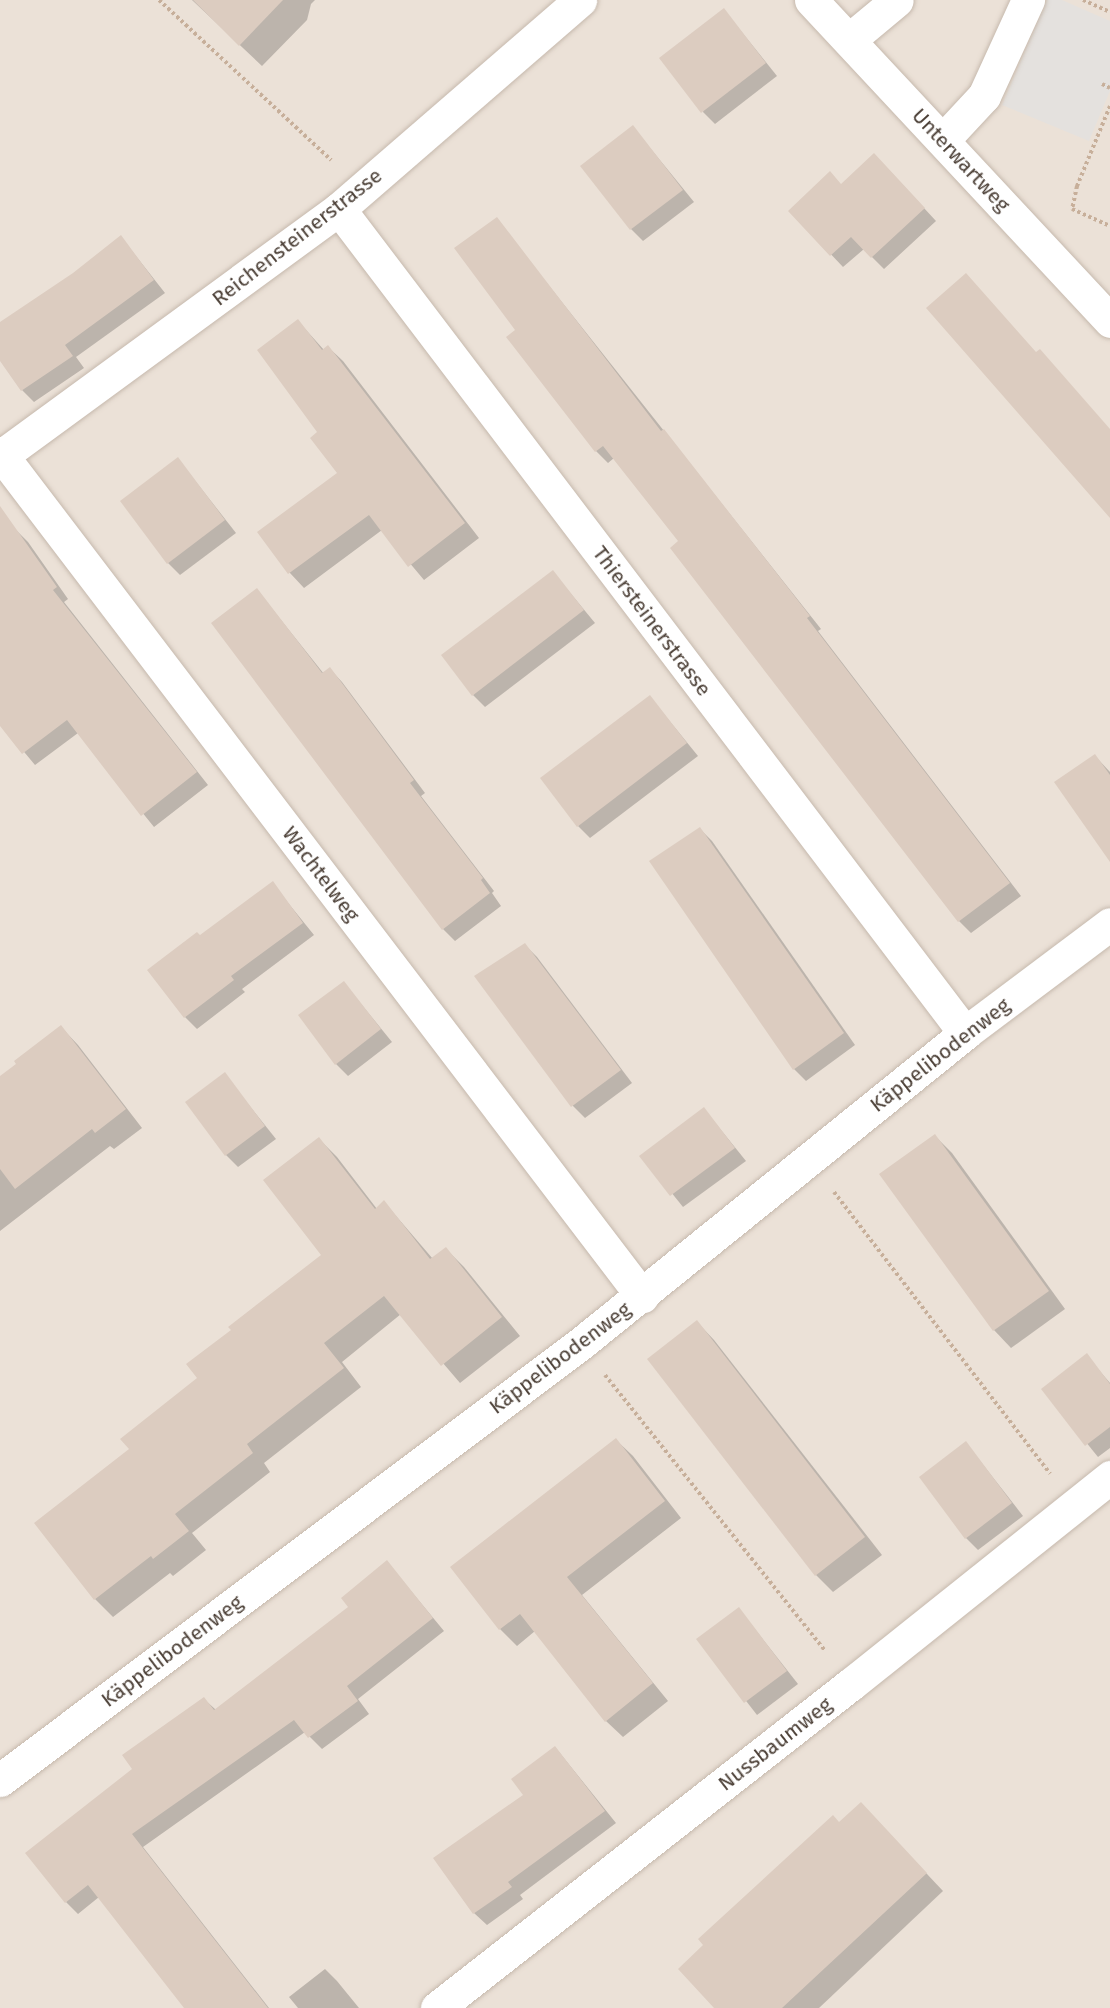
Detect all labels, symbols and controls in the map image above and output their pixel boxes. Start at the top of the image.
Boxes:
street label: Unterwartweg [907,103,1015,217]
street label: Reichensteinerstrasse [207,163,387,311]
street label: Thiersteinerstrasse [587,541,717,701]
street label: Wachtelweg [277,821,365,927]
street label: Käppelibodenweg [865,993,1015,1117]
street label: Käppelibodenweg [484,1297,636,1419]
street label: Käppelibodenweg [96,1590,248,1712]
street label: Nussbaumweg [713,1692,837,1796]

